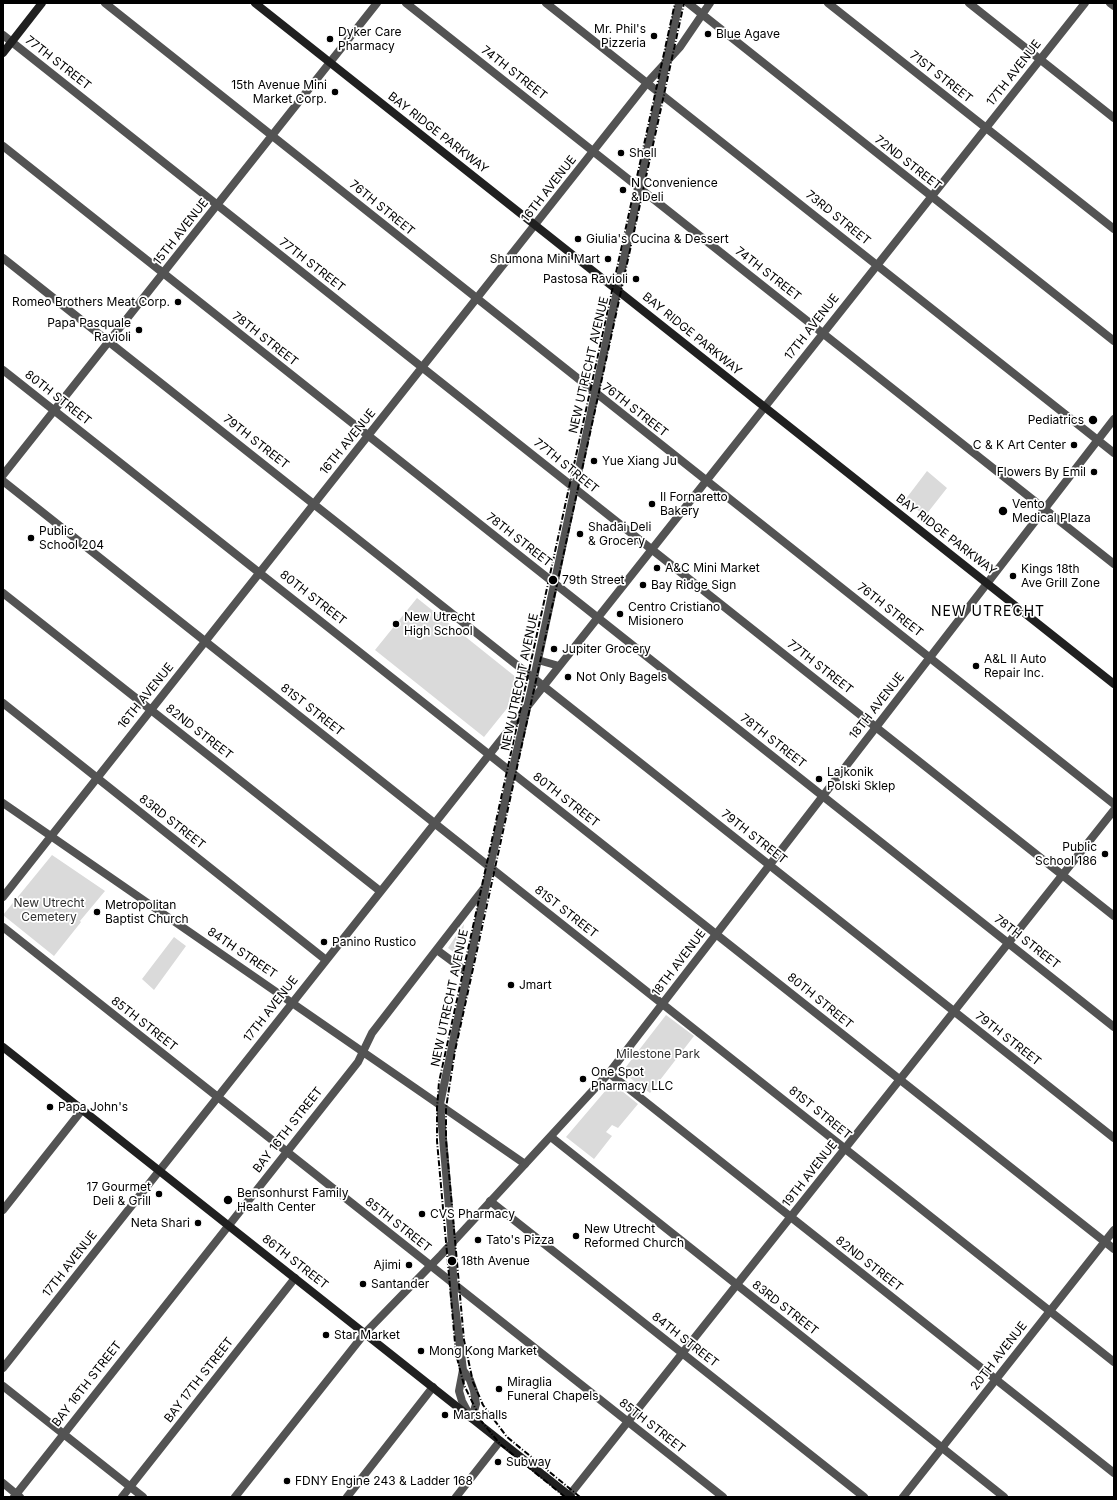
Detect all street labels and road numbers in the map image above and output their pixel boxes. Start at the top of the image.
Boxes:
street label: 77TH STREET [22,33,94,93]
street label: 17TH AVENUE [984,37,1044,109]
street label: 74TH STREET [478,43,550,103]
street label: 71ST STREET [907,48,975,106]
street label: BAY RIDGE PARKWAY [385,89,491,177]
street label: 72ND STREET [872,133,944,193]
street label: 16TH AVENUE [519,153,579,225]
street label: 76TH STREET [347,177,417,239]
street label: 73RD STREET [803,188,873,248]
street label: 15TH AVENUE [151,196,211,268]
street label: 77TH STREET [276,235,348,295]
street label: 74TH STREET [732,244,804,304]
street label: BAY RIDGE PARKWAY [640,290,744,378]
street label: 17TH AVENUE [782,291,842,363]
street label: NEW UTRECHT AVENUE [566,295,612,435]
street label: 78TH STREET [229,309,301,369]
street label: 80TH STREET [22,368,94,428]
street label: 76TH STREET [599,380,671,440]
street label: 16TH AVENUE [317,406,379,478]
street label: 79TH STREET [220,412,292,472]
street label: 77TH STREET [531,435,601,497]
street label: BAY RIDGE PARKWAY [893,491,999,579]
street label: 78TH STREET [483,510,555,570]
street label: 80TH STREET [277,568,349,628]
street label: 76TH STREET [854,580,926,640]
street label: NEW UTRECHT AVENUE [498,612,542,752]
street label: 77TH STREET [784,637,856,697]
street label: 16TH AVENUE [115,660,177,732]
street label: 18TH AVENUE [847,670,907,742]
street label: 81ST STREET [277,681,347,739]
street label: 82ND STREET [163,701,235,763]
street label: 78TH STREET [737,711,809,771]
street label: 80TH STREET [530,770,602,830]
street label: 83RD STREET [136,792,208,852]
street label: 79TH STREET [718,807,790,867]
street label: 81ST STREET [531,883,601,941]
street label: 78TH STREET [991,912,1063,972]
street label: 84TH STREET [205,925,279,981]
street label: 18TH AVENUE [649,927,709,999]
street label: NEW UTRECHT AVENUE [428,928,472,1068]
street label: 80TH STREET [784,970,856,1032]
street label: 17TH AVENUE [241,973,301,1045]
street label: 85TH STREET [108,994,180,1054]
street label: 79TH STREET [972,1009,1044,1069]
street label: 81ST STREET [786,1083,854,1143]
street label: BAY 16TH STREET [250,1084,326,1176]
street label: 19TH AVENUE [780,1138,840,1210]
street label: 85TH STREET [362,1195,434,1255]
street label: 17TH AVENUE [40,1228,100,1300]
street label: 86TH STREET [259,1232,331,1292]
street label: 82ND STREET [833,1233,905,1295]
street label: 83RD STREET [749,1278,821,1338]
street label: 84TH STREET [649,1310,721,1370]
street label: 20TH AVENUE [968,1319,1030,1393]
street label: BAY 17TH STREET [161,1335,237,1425]
street label: BAY 16TH STREET [49,1338,125,1430]
street label: 85TH STREET [616,1396,688,1456]

